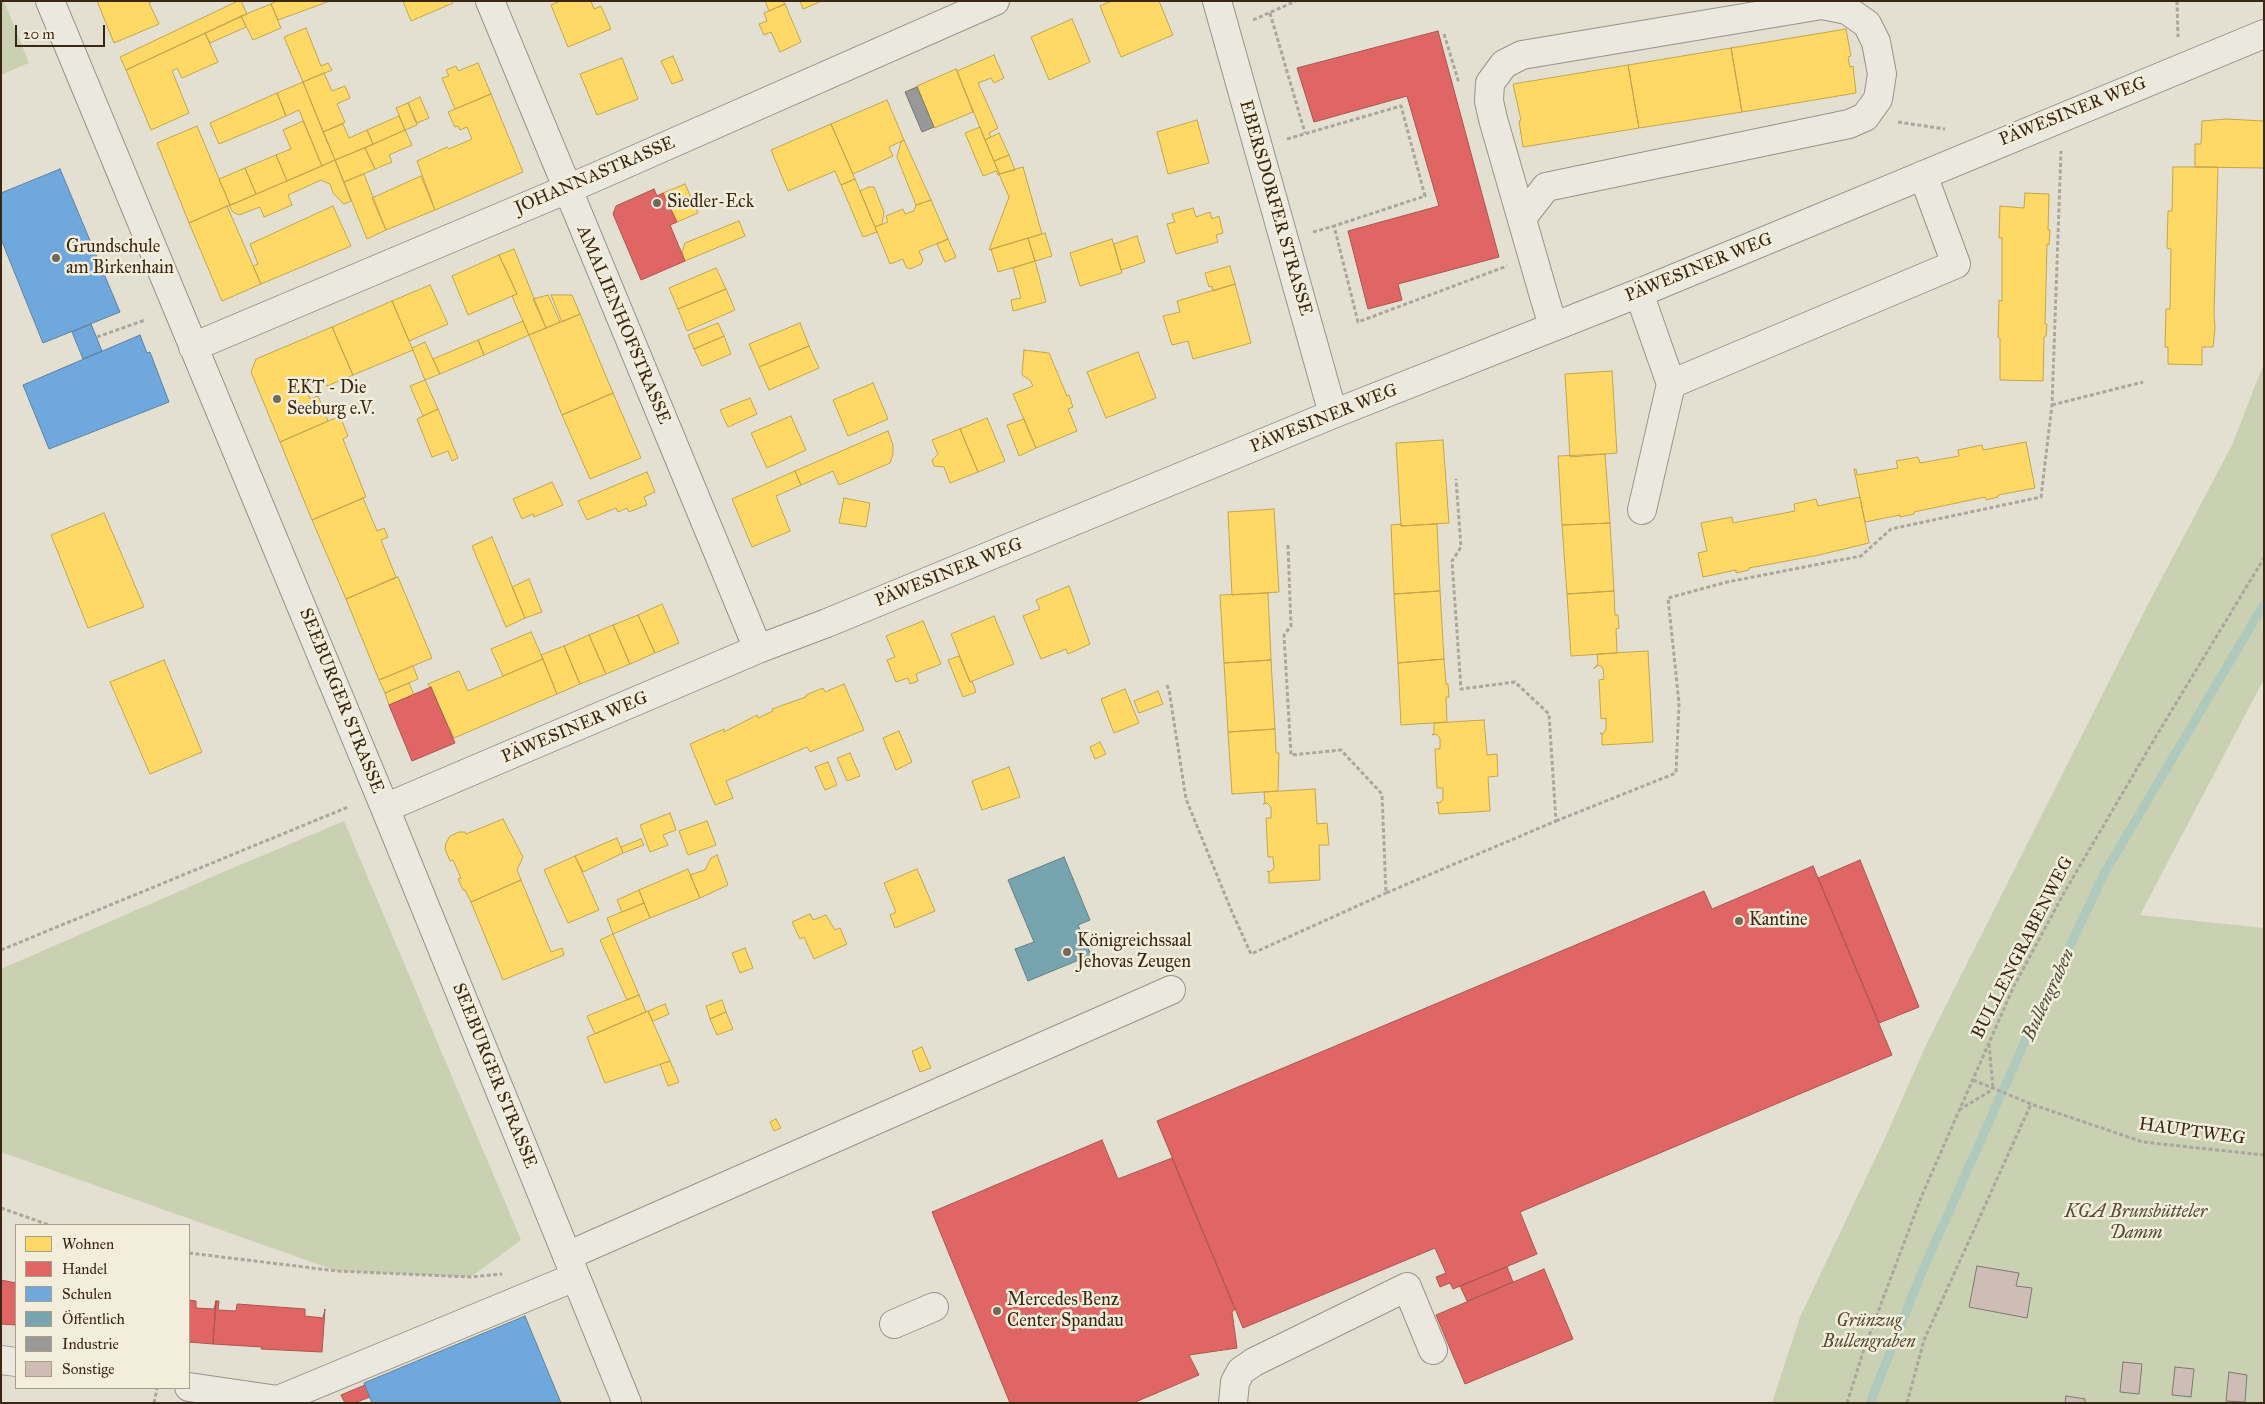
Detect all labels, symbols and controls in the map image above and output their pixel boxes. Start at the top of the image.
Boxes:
scale bar [18,15,108,47]
text: 20 m [23,25,55,43]
street label: PÄWESINER WEG [1996,73,2150,151]
street label: EBERSDORFER STRASSE [1234,98,1316,318]
street label: JOHANNASTRASSE [512,132,678,220]
place label: Siedler-Eck [667,192,754,214]
marker: Siedler-Eck [651,197,663,209]
street label: AMALIENHOFSTRASSE [571,222,675,428]
street label: PÄWESINER WEG [1622,229,1776,307]
place label: Grundschule am Birkenhain [66,237,174,280]
marker: Grundschule am Birkenhain [50,252,62,264]
place label: EKT - Die Seeburg e.V. [287,378,375,420]
street label: PÄWESINER WEG [1247,380,1401,458]
marker: EKT - Die Seeburg e.V. [271,393,283,405]
street label: PÄWESINER WEG [872,534,1026,612]
street label: SEEBURGER STRASSE [294,605,388,797]
street label: PÄWESINER WEG [499,687,651,769]
street label: BULLENGRABENWEG [1968,853,2078,1043]
place label: Kantine [1749,910,1808,932]
marker: Kantine [1733,915,1745,927]
place label: Königreichssaal Jehovas Zeugen [1077,931,1192,974]
marker: Königreichssaal Jehovas Zeugen [1061,946,1073,958]
water label: Bullengraben [2018,946,2080,1044]
street label: SEEBURGER STRASSE [447,980,541,1172]
street label: HAUPTWEG [2137,1114,2247,1150]
park label: KGA Brunsbütteler Damm [2065,1202,2207,1244]
legend [15,1224,190,1389]
text: Wohnen [62,1235,114,1253]
text: Handel [62,1260,107,1278]
text: Schulen [62,1285,112,1303]
place label: Mercedes Benz Center Spandau [1007,1290,1124,1332]
marker: Mercedes Benz Center Spandau [991,1305,1003,1317]
text: Öffentlich [62,1310,125,1328]
park label: Grünzug Bullengraben [1822,1311,1916,1354]
text: Industrie [62,1335,119,1353]
text: Sonstige [62,1360,115,1378]

